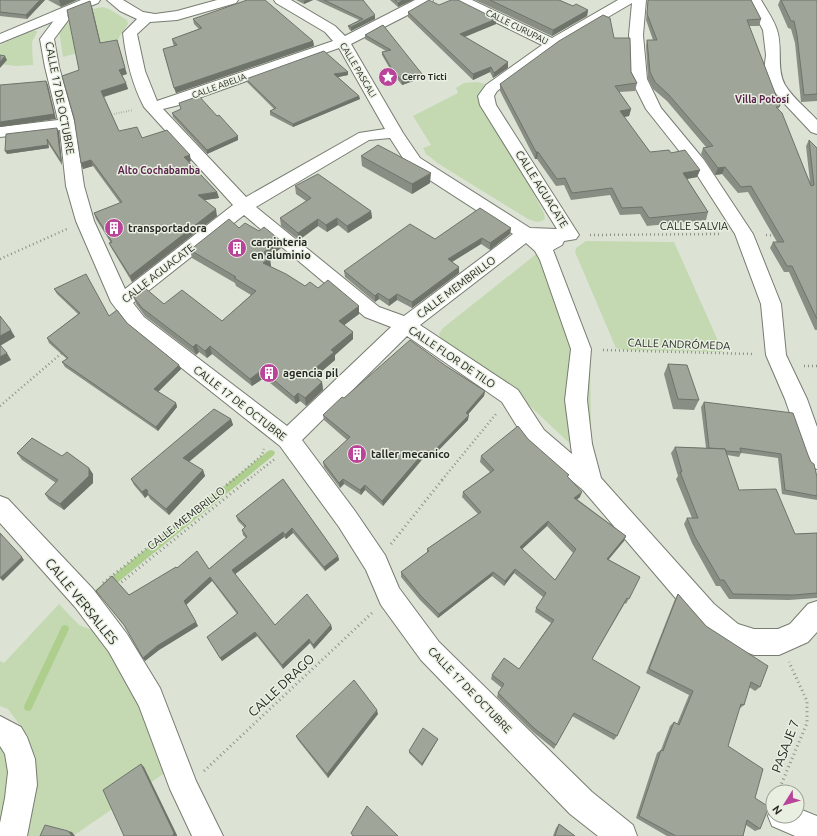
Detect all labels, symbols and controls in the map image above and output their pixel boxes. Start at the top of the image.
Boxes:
street label: CALLE CURUPAU [484,8,550,46]
street label: CALLE 17 DE OCTUBRE [43,41,77,155]
street label: CALLE PASCALI [338,41,378,99]
place icon: Cerro Ticti [377,66,399,88]
street label: CALLE ABELIA [190,71,248,100]
place label: Cerro Ticti [402,72,447,82]
district label: Villa Potosí [735,93,789,105]
street label: CALLE AGUACATE [513,148,571,230]
district label: Alto Cochabamba [118,165,200,176]
building icon: transportadora [103,217,125,239]
street label: CALLE SALVIA [660,220,729,232]
place label: transportadora [128,222,207,234]
place label: carpinteria en aluminio [251,236,311,261]
building icon: carpinteria en aluminio [226,237,248,259]
street label: CALLE AGUACATE [119,241,197,305]
street label: CALLE MEMBRILLO [414,254,498,320]
street label: CALLE FLOR DE TILO [406,323,498,391]
street label: CALLE ANDRÓMEDA [627,335,731,352]
building icon: agencia pil [258,362,280,384]
street label: CALLE 17 DE OCTUBRE [191,363,289,443]
place label: agencia pil [283,367,339,379]
building icon: taller mecanico [346,443,368,465]
place label: taller mecanico [371,448,450,460]
street label: CALLE MEMBRILLO [145,484,227,552]
street label: CALLE VERSALLES [43,555,121,647]
street label: CALLE 17 DE OCTUBRE [426,645,514,735]
street label: CALLE DRAGO [245,651,317,719]
street label: PASAJE 7 [769,718,801,774]
north arrow [765,784,805,824]
text: N [770,803,784,817]

